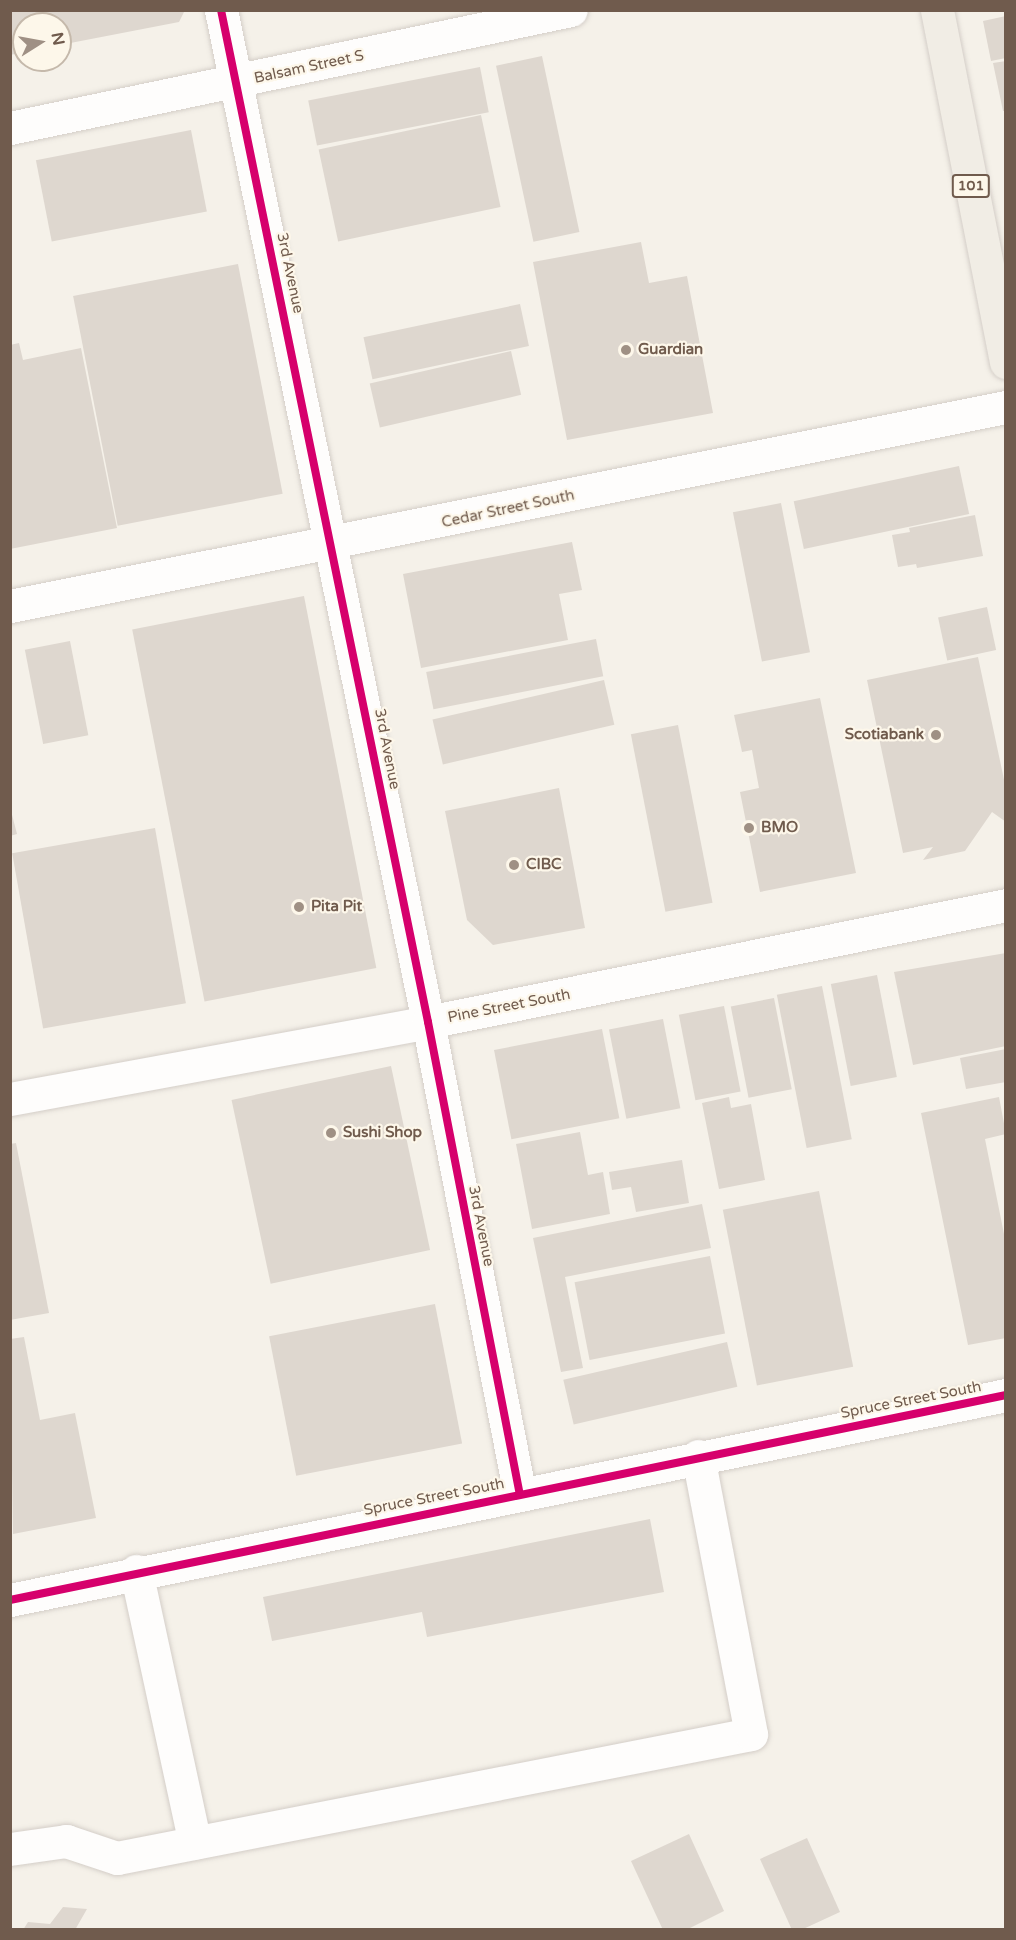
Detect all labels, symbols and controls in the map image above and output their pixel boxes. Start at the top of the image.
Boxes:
north arrow [12,12,72,72]
text: N [47,31,69,47]
street label: Balsam Street S [252,47,366,87]
road number: 101 [952,175,990,197]
street label: 3rd Avenue [273,231,307,315]
place label: Guardian [638,341,703,359]
marker: Guardian [619,343,633,357]
street label: Cedar Street South [440,486,576,532]
street label: 3rd Avenue [370,707,404,791]
place label: Scotiabank [845,726,924,744]
marker: Scotiabank [929,728,943,742]
place label: BMO [761,819,798,837]
marker: BMO [742,821,756,835]
place label: CIBC [526,856,562,874]
marker: CIBC [507,858,521,872]
place label: Pita Pit [311,898,362,916]
marker: Pita Pit [292,900,306,914]
street label: Pine Street South [446,985,572,1027]
place label: Sushi Shop [343,1124,422,1142]
marker: Sushi Shop [324,1126,338,1140]
street label: 3rd Avenue [464,1184,498,1268]
street label: Spruce Street South [839,1378,983,1422]
street label: Spruce Street South [362,1475,506,1519]

